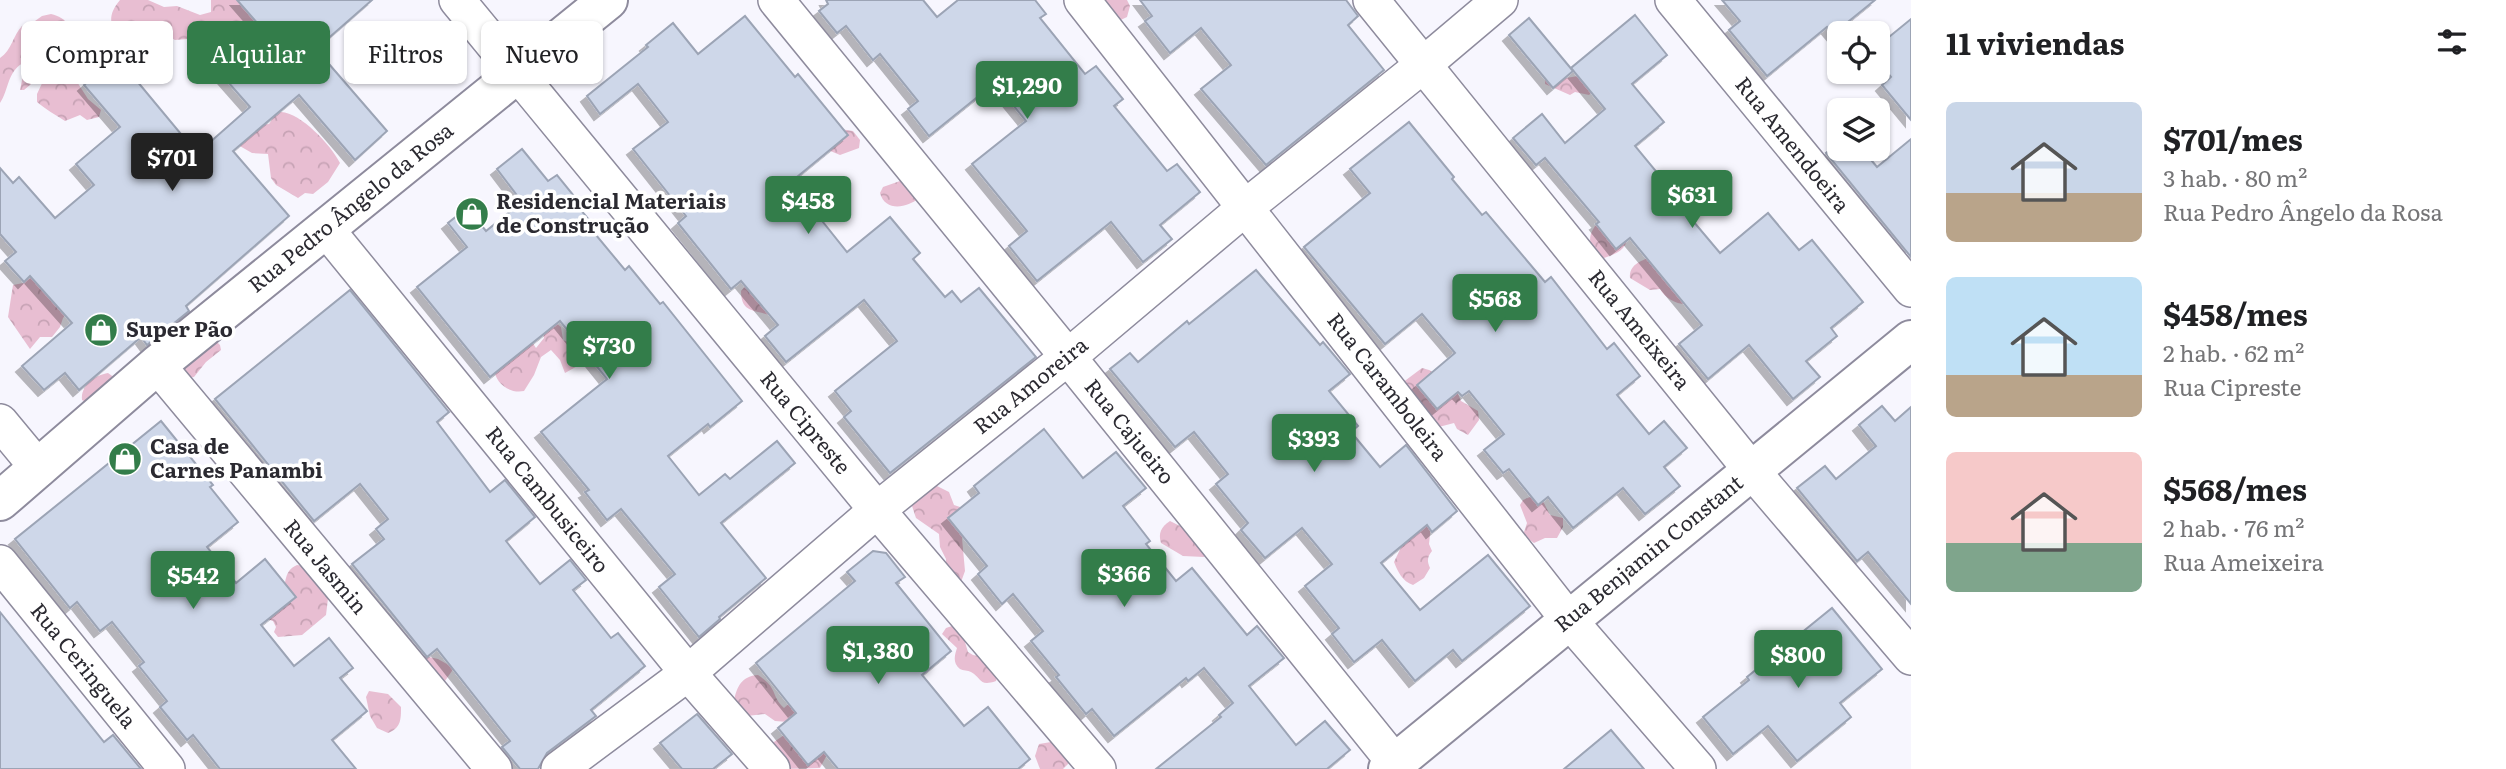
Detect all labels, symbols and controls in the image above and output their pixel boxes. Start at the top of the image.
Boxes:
text: 11 viviendas [1946,20,2124,64]
chip: Comprar [21,21,173,84]
chip: Alquilar [187,21,330,84]
chip: Filtros [344,21,467,84]
chip: Nuevo [481,21,603,84]
map controls [1827,21,1890,161]
button: locate [1827,21,1890,84]
icon: filters [2433,23,2471,61]
pin: $1,290 [970,61,1084,121]
text: $1,290 [992,67,1062,101]
street label: Rua Amendoeira [1729,69,1859,219]
button: layers [1827,98,1890,161]
street label: Rua Pedro Ângelo da Rosa [240,113,459,299]
text: $701/mes [2163,116,2303,160]
icon: home [2002,130,2086,214]
pin: $701 [131,134,213,193]
text: $701 [147,139,197,173]
text: 3 hab. · 80 m² [2163,160,2307,194]
pin: $631 [1651,170,1733,230]
pin: $458 [767,176,849,236]
text: $631 [1667,176,1717,210]
text: $458 [781,182,835,216]
place label: Residencial Materiais de Construção [496,184,726,239]
text: Rua Pedro Ângelo da Rosa [2163,194,2443,228]
shop icon: Residencial Materiais de Construção [453,195,491,233]
street label: Rua Ameixeira [1583,262,1700,396]
pin: $568 [1454,274,1536,334]
text: $568 [1468,280,1522,314]
text: $458/mes [2163,291,2308,335]
street label: Rua Caramboleira [1321,305,1457,467]
icon: home [2002,305,2086,389]
shop icon: Super Pão [82,311,120,349]
place label: Super Pão [126,312,233,343]
pin: $730 [568,322,650,381]
text: $730 [582,327,636,361]
street label: Rua Amoreira [966,328,1094,440]
text: 2 hab. · 62 m² [2163,335,2305,369]
street label: Rua Cipreste [754,363,859,480]
text: Rua Cipreste [2163,369,2301,403]
street label: Rua Cajueiro [1079,371,1183,490]
pin: $393 [1273,414,1355,474]
street label: Rua Cambusiceiro [480,418,618,579]
text: $393 [1288,420,1340,454]
place label: Casa de Carnes Panambi [150,429,323,484]
shop icon: Casa de Carnes Panambi [106,440,144,478]
street label: Rua Benjamin Constant [1546,466,1749,638]
text: $568/mes [2163,466,2307,510]
icon: home [2002,480,2086,564]
text: 2 hab. · 76 m² [2163,510,2305,544]
street label: Rua Jasmin [278,511,376,620]
text: Rua Ameixeira [2163,544,2324,578]
pin: $366 [1083,550,1165,609]
pin: $542 [152,552,234,611]
text: $366 [1097,555,1151,589]
text: $542 [167,557,219,591]
street label: Rua Ceringuela [25,595,146,734]
pin: $1,380 [821,626,935,686]
pin: $800 [1757,630,1839,690]
text: $1,380 [842,632,914,666]
text: $800 [1770,636,1826,670]

